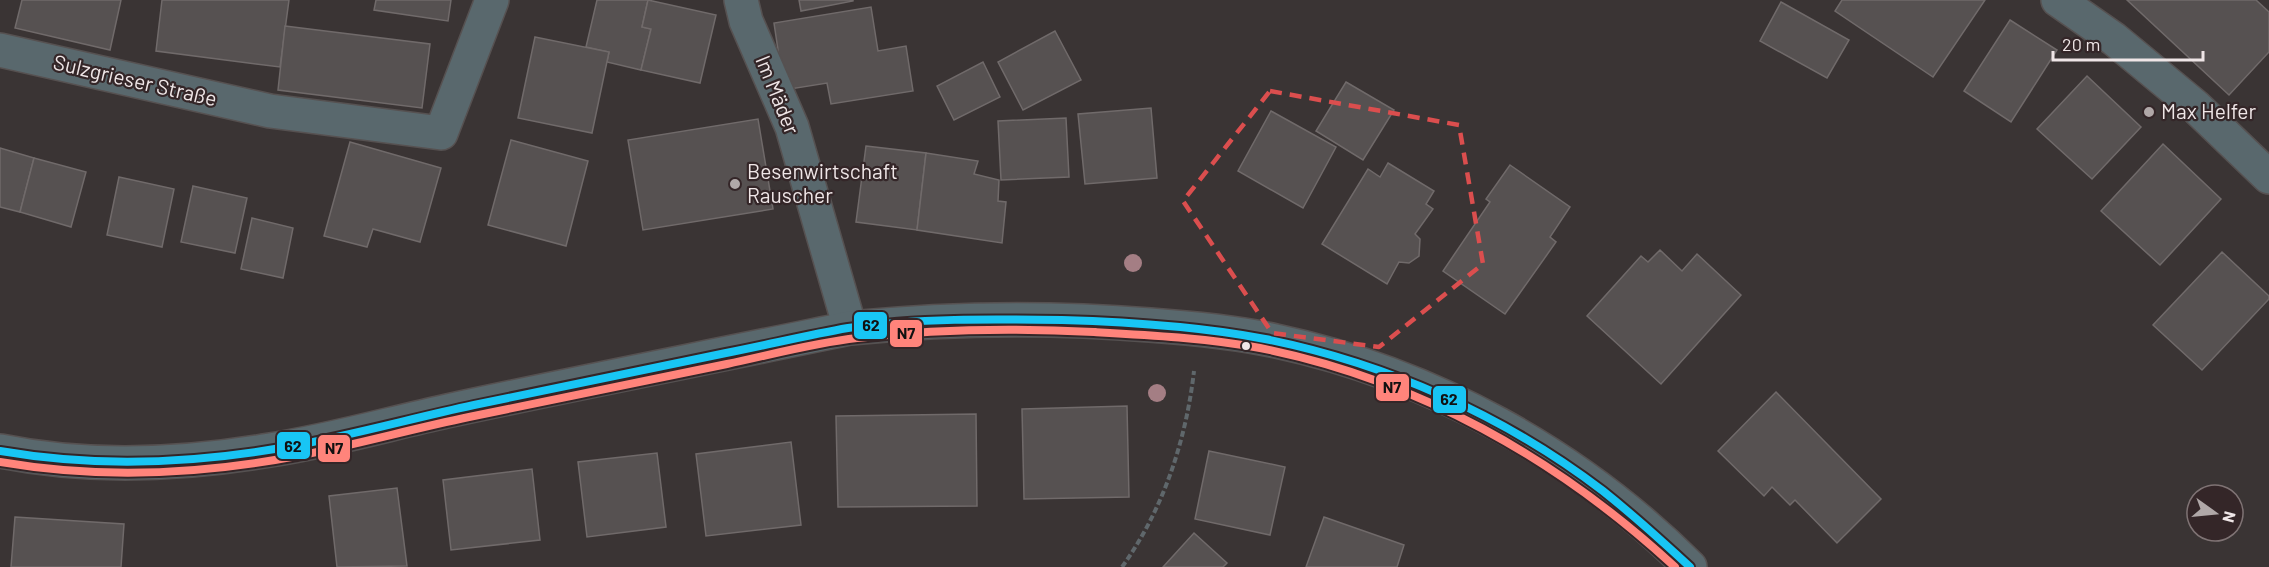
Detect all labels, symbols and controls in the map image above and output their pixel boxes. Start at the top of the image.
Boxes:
scale bar [2053,24,2203,62]
text: 20 m [2062,33,2100,55]
street label: Sulzgrieser Straße [51,49,220,111]
street label: Im Mäder [751,51,806,138]
place label: Max Helfer [2161,98,2256,123]
marker: Max Helfer [2142,105,2156,119]
place label: Besenwirtschaft Rauscher [747,158,898,207]
marker: Besenwirtschaft Rauscher [728,177,742,191]
line badge: 62 [853,311,888,340]
text: 62 [862,315,880,334]
line badge: N7 [889,319,923,348]
text: N7 [897,323,915,342]
unlabelled marker [1240,340,1252,352]
line badge: N7 [1375,373,1410,402]
text: N7 [1383,377,1401,396]
line badge: 62 [1432,385,1467,414]
text: 62 [1440,389,1458,408]
line badge: 62 [276,431,311,460]
line badge: N7 [317,434,351,463]
text: 62 [284,436,302,455]
text: N7 [325,438,343,457]
north arrow [2185,483,2245,543]
text: N [2219,509,2241,525]

